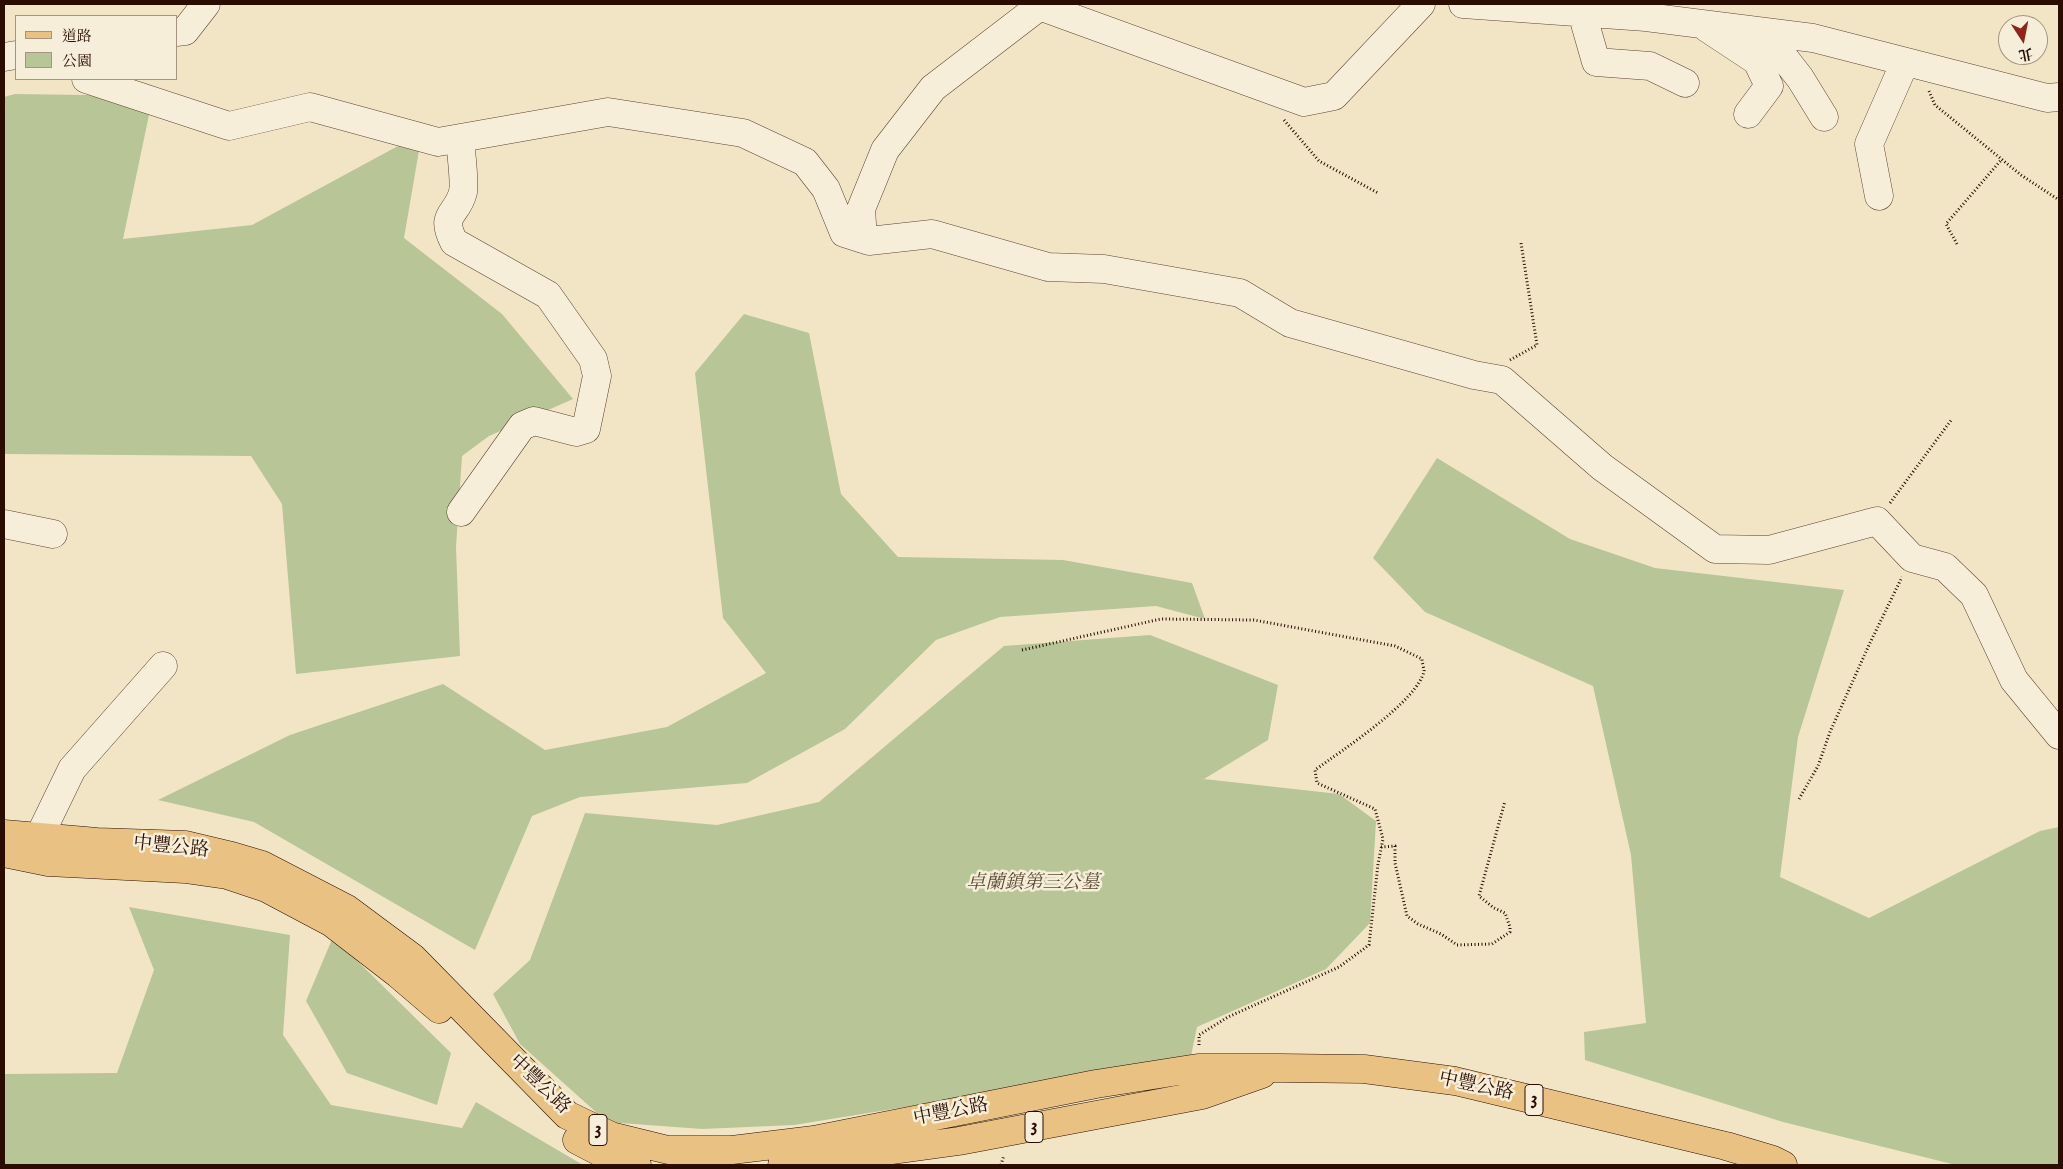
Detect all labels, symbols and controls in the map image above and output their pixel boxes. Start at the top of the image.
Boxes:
legend [15,15,178,80]
north arrow [1998,15,2048,65]
text: 道路 [62,27,92,46]
text: 北 [2017,44,2034,64]
text: 公園 [62,52,92,71]
street label: 中豐公路 [132,833,210,863]
park label: 卓蘭鎮第三公墓 [967,873,1099,895]
street label: 中豐公路 [504,1050,574,1120]
street label: 中豐公路 [1436,1068,1516,1106]
road number: 3 [1525,1084,1543,1116]
street label: 中豐公路 [912,1095,990,1131]
road number: 3 [1025,1112,1043,1142]
road number: 3 [589,1114,607,1146]

